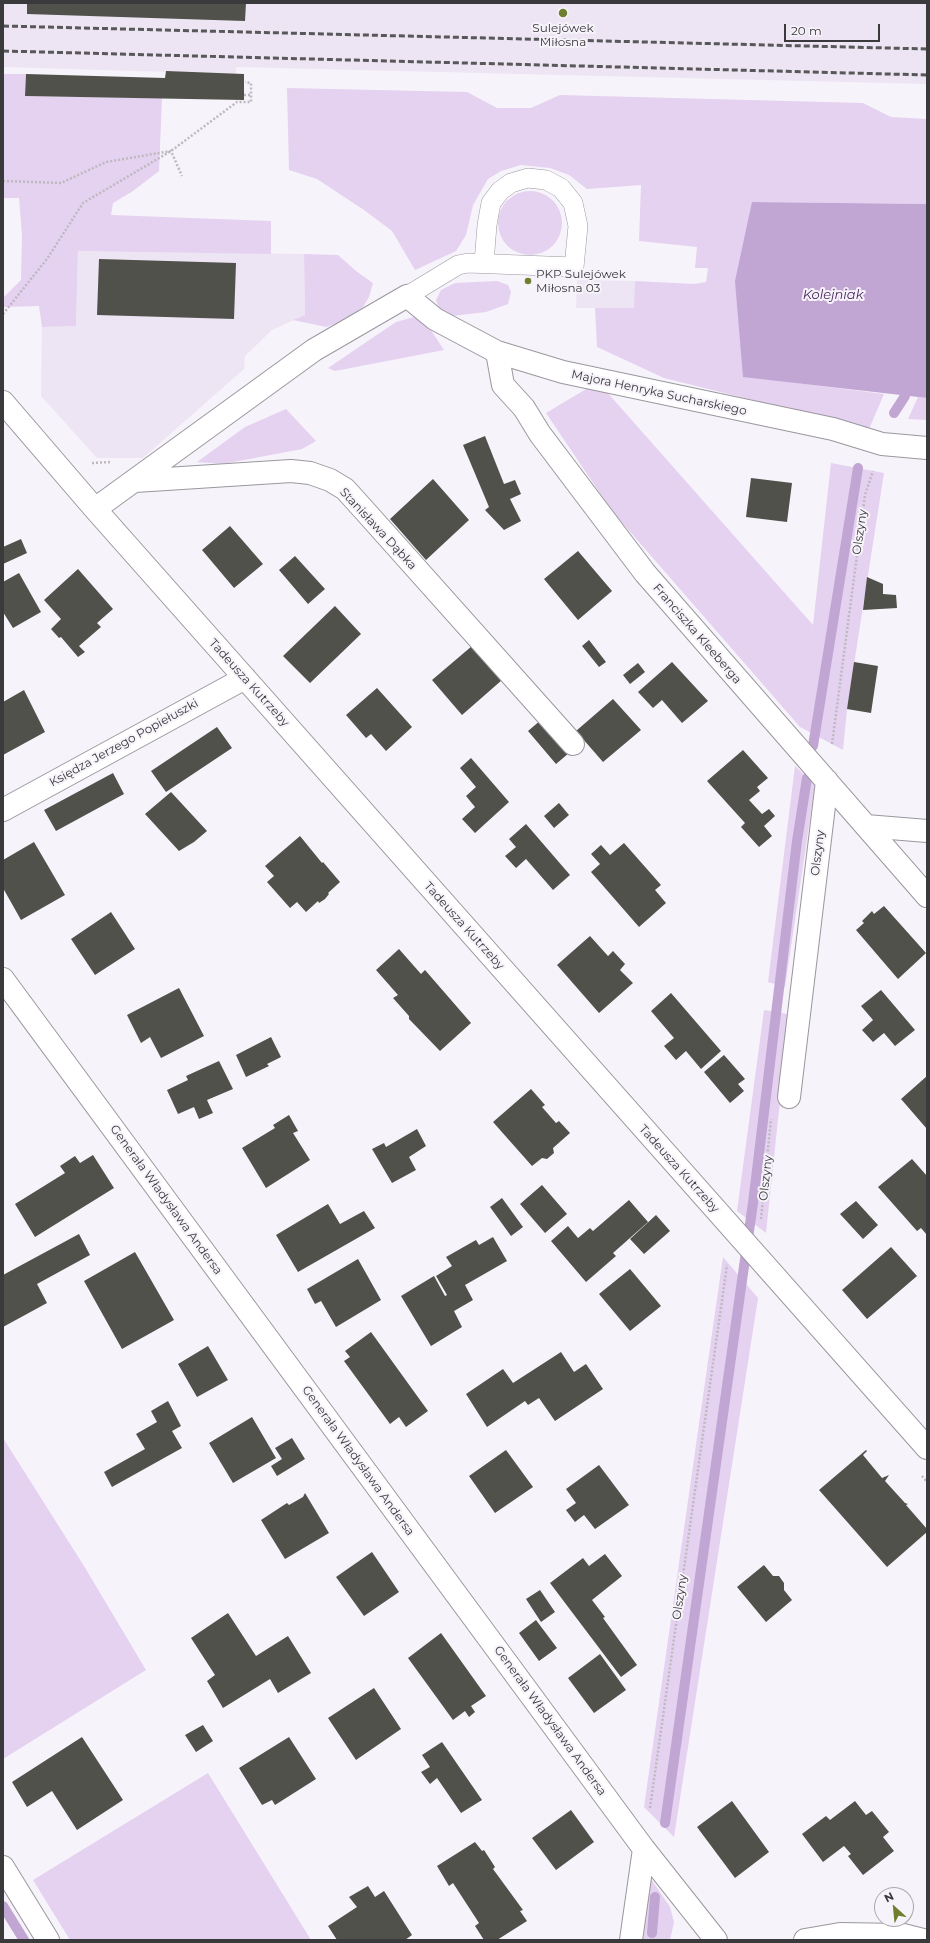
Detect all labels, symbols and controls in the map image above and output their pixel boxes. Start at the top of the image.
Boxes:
marker: Sulejówek Miłosna [557,7,569,19]
scale bar [786,16,882,42]
place label: Sulejówek Miłosna [532,21,594,49]
text: 20 m [791,23,822,38]
place label: PKP Sulejówek Miłosna 03 [536,267,626,295]
marker: PKP Sulejówek Miłosna 03 [523,276,533,286]
water label: Kolejniak [803,287,863,303]
street label: Majora Henryka Sucharskiego [570,367,748,419]
street label: Stanisława Dąbka [336,485,420,573]
street label: Olszyny [850,508,870,556]
street label: Franciszka Kleeberga [650,581,744,687]
street label: Tadeusza Kutrzeby [206,636,292,730]
street label: Księdza Jerzego Popiełuszki [47,696,201,790]
street label: Olszyny [808,829,828,877]
street label: Tadeusza Kutrzeby [421,879,507,973]
street label: Generała Władysława Andersa [107,1122,225,1278]
street label: Tadeusza Kutrzeby [636,1122,722,1216]
street label: Olszyny [756,1154,776,1202]
street label: Generała Władysława Andersa [299,1383,417,1539]
street label: Olszyny [670,1573,690,1621]
street label: Generała Władysława Andersa [491,1643,609,1799]
north arrow [874,1887,914,1927]
text: N [882,1889,896,1905]

